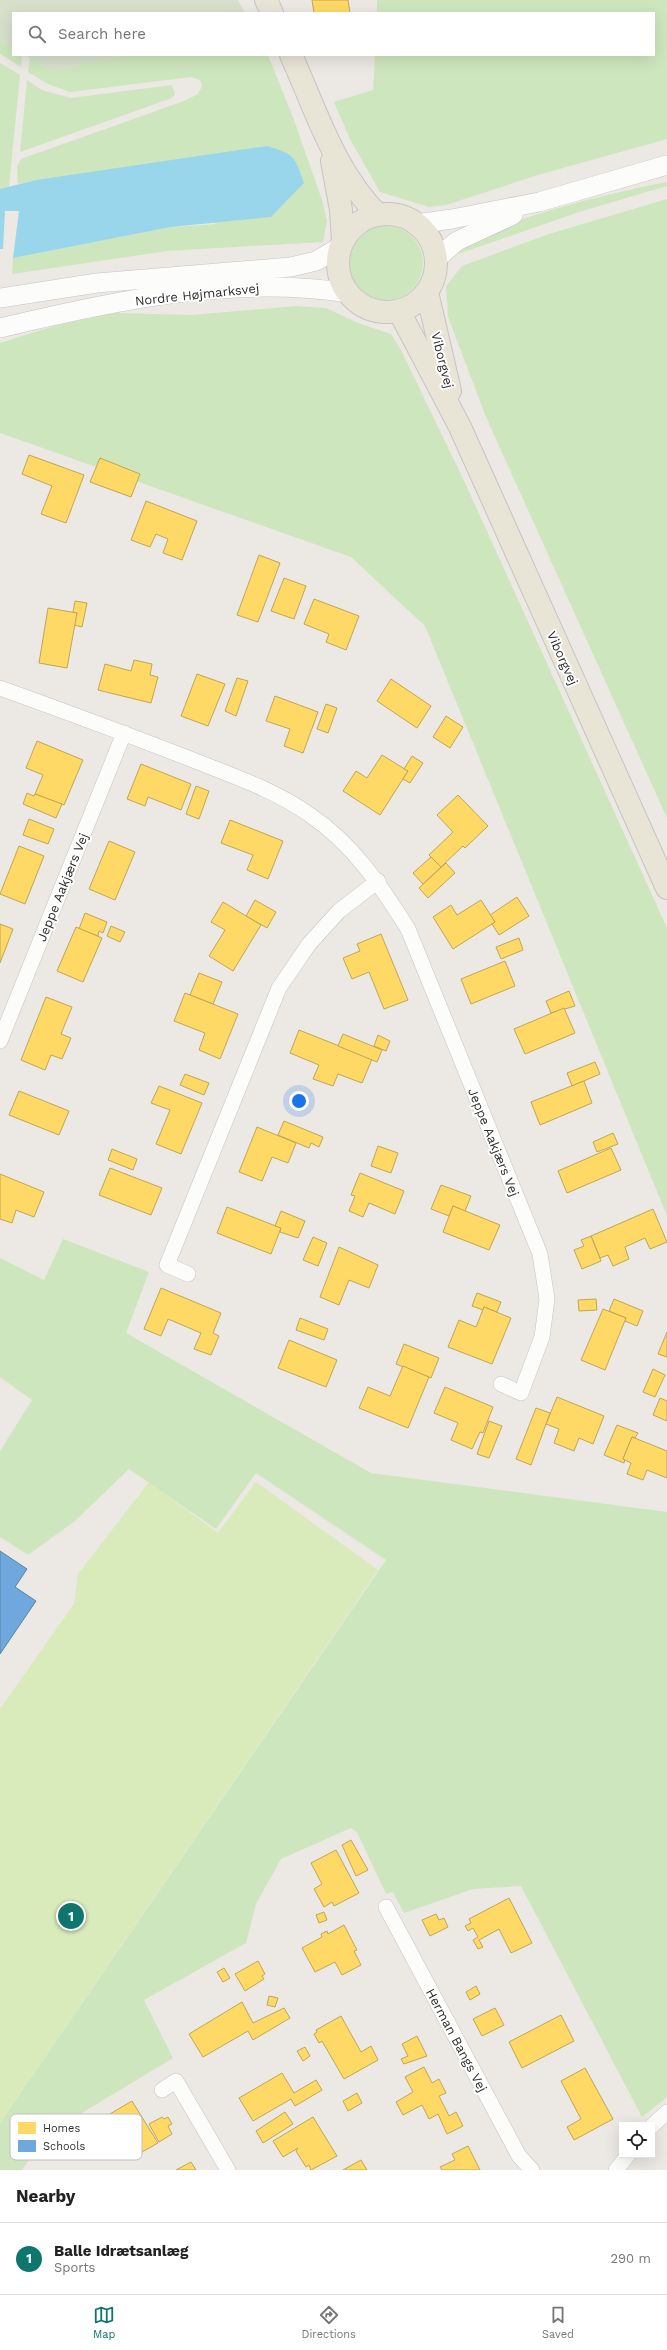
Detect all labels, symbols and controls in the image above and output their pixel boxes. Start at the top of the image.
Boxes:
search box [12,12,655,56]
icon: search [26,23,48,45]
text: Search here [58,25,146,43]
street label: Nordre Højmarksvej [134,281,260,308]
street label: Viborgvej [428,330,457,390]
street label: Viborgvej [544,629,581,687]
street label: Jeppe Aakjærs Vej [34,831,91,944]
street label: Jeppe Aakjærs Vej [465,1086,522,1199]
your location [289,1091,309,1111]
pin: 1 [58,1901,84,1931]
street label: Herman Bangs Vej [423,1986,490,2094]
legend [10,2114,142,2160]
text: Homes [43,2122,80,2135]
map controls [619,2122,655,2158]
button: locate [619,2122,655,2158]
text: Schools [43,2140,86,2153]
text: Nearby [16,2186,75,2206]
text: Balle Idrætsanlæg [54,2242,188,2260]
text: 1 [26,2251,32,2266]
text: 290 m [610,2251,651,2266]
text: Sports [54,2260,95,2275]
tab: Map [93,2304,115,2341]
tab: Directions [302,2304,356,2341]
tab: Saved [542,2304,574,2341]

